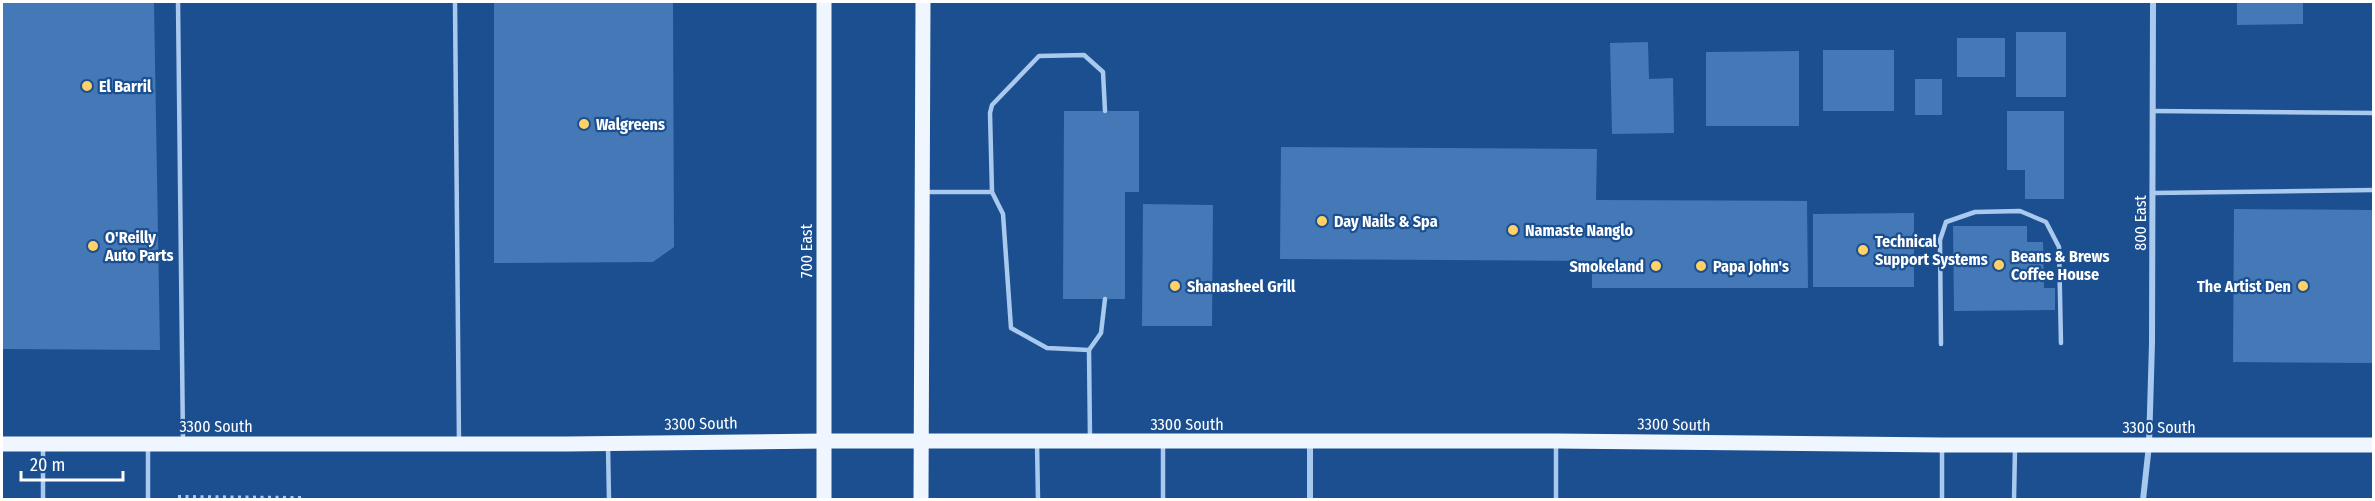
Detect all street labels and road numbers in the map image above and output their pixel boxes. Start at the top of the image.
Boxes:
street label: 800 East [2131,194,2150,251]
street label: 700 East [797,223,816,278]
street label: 3300 South [664,413,738,434]
street label: 3300 South [1637,414,1711,435]
street label: 3300 South [1150,415,1224,434]
street label: 3300 South [179,417,253,436]
street label: 3300 South [2122,418,2196,437]

